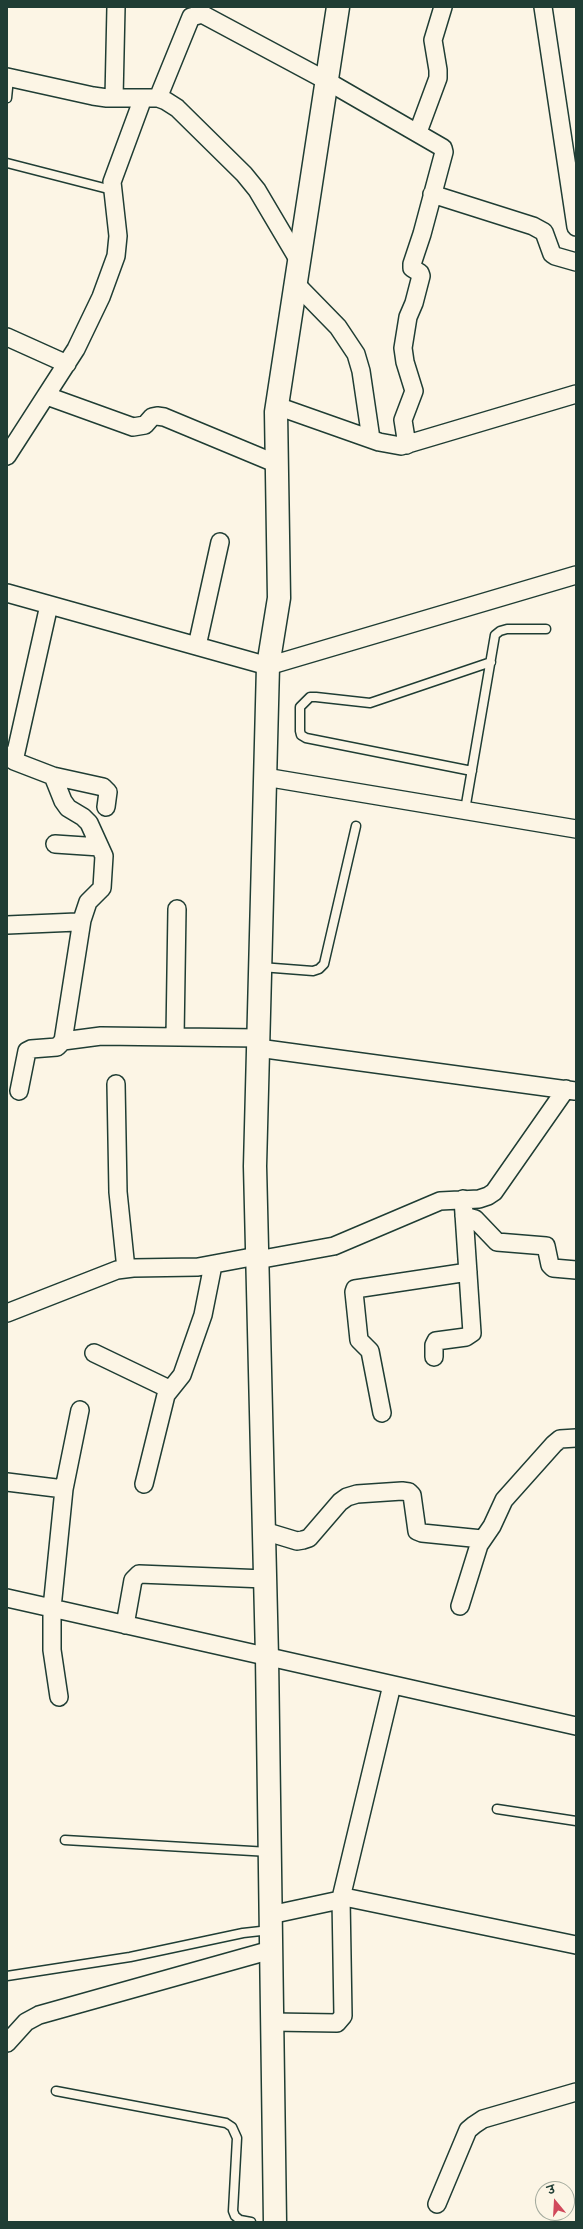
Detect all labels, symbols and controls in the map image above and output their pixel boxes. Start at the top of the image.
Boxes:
north arrow [535,2181,575,2221]
text: उ [546,2183,557,2197]

